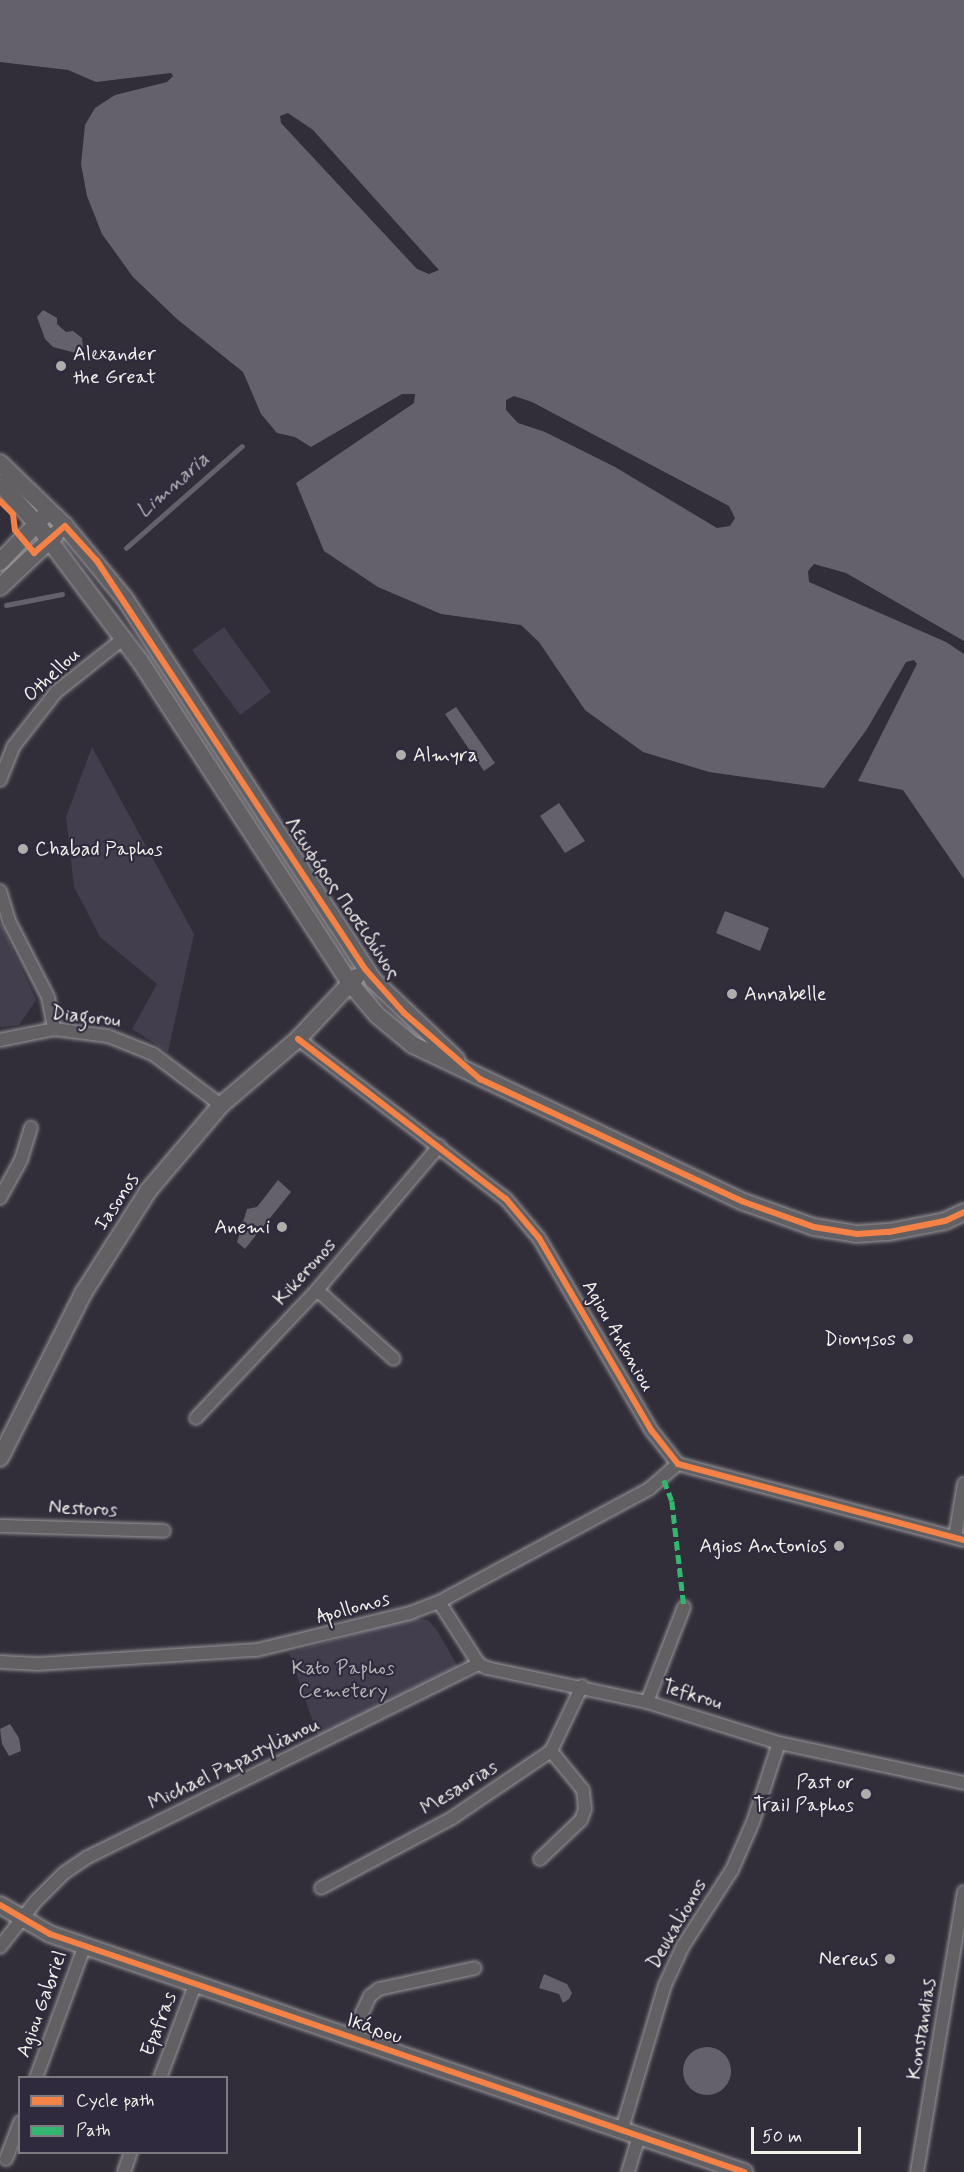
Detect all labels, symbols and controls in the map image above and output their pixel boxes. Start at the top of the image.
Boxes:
place label: Alexander the Great [73,342,156,389]
marker: Alexander the Great [54,359,68,373]
water label: Limnaria [131,446,215,524]
street label: Othellou [19,643,85,707]
place label: Almyra [413,743,478,767]
marker: Almyra [394,748,408,762]
street label: Λεωφόρος Ποσειδώνος [279,812,405,984]
place label: Chabad Paphos [35,837,162,861]
marker: Chabad Paphos [16,842,30,856]
place label: Annabelle [744,982,827,1006]
marker: Annabelle [725,987,739,1001]
street label: Diagorou [50,1001,122,1033]
street label: Iasonos [89,1169,145,1235]
place label: Anemi [214,1215,270,1239]
marker: Anemi [275,1220,289,1234]
street label: Kikeronos [269,1233,341,1311]
street label: Agiou Antoniou [577,1277,659,1395]
place label: Dionysos [824,1327,896,1351]
marker: Dionysos [901,1332,915,1346]
street label: Nestoros [48,1496,118,1522]
place label: Agios Antonios [704,1534,827,1558]
marker: Agios Antonios [832,1539,846,1553]
street label: Apollonos [314,1587,392,1629]
park label: Kato Paphos Cemetery [293,1657,393,1704]
street label: Tefkrou [659,1675,725,1715]
street label: Michael Papastylianou [146,1713,322,1815]
street label: Mesaorias [416,1755,502,1821]
place label: Past or Trail Paphos [756,1770,854,1817]
marker: Past or Trail Paphos [859,1787,873,1801]
street label: Deukalionos [642,1875,712,1973]
place label: Nereus [819,1947,878,1971]
street label: Agiou Gabriel [12,1948,72,2060]
marker: Nereus [883,1952,897,1966]
street label: Konstandias [902,1977,942,2081]
street label: Epafras [136,1988,182,2060]
street label: Ικάρου [343,2008,405,2050]
legend [18,2076,228,2154]
text: Cycle path [76,2089,154,2113]
scale bar [754,2115,864,2153]
text: Path [76,2119,111,2143]
text: 50 m [762,2125,802,2149]

